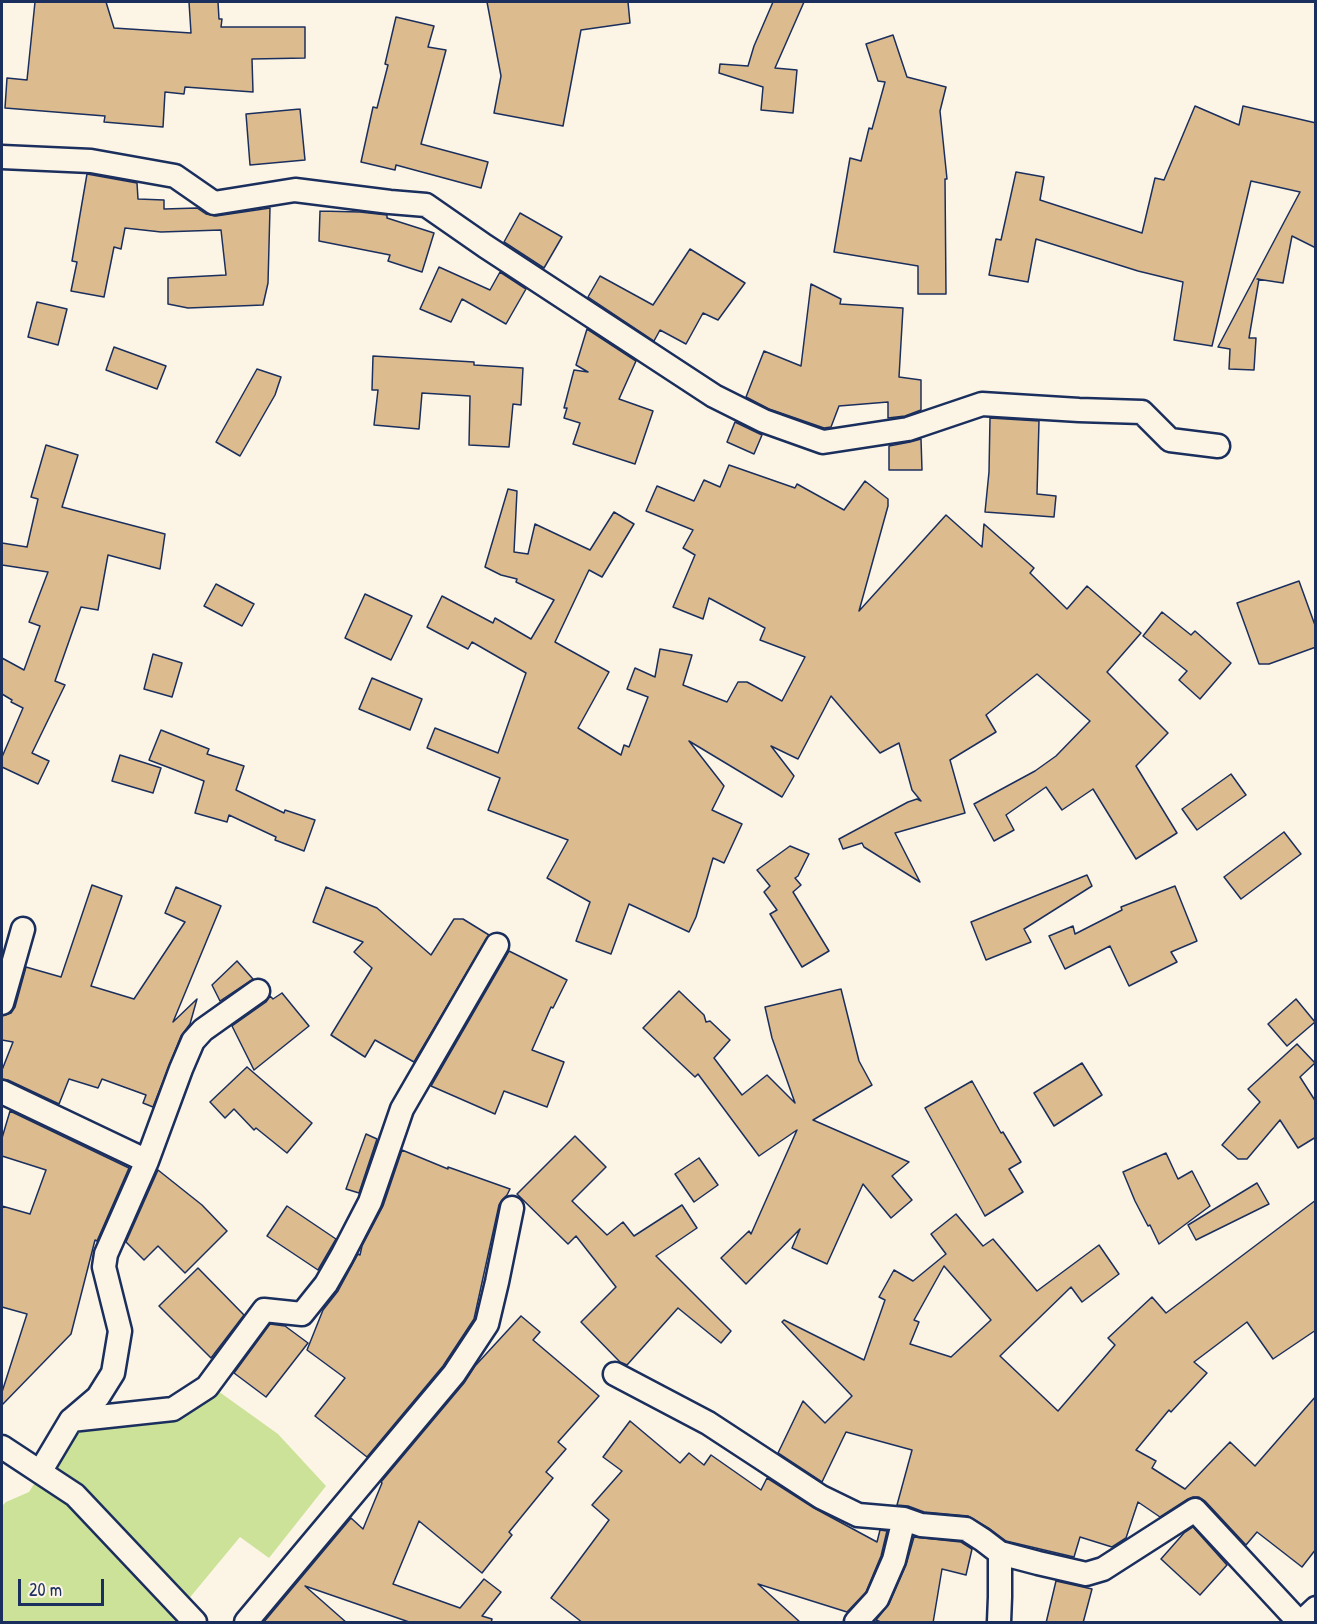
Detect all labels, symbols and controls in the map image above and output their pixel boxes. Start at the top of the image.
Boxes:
scale bar [21,1567,106,1605]
text: 20 m [29,1577,62,1602]

